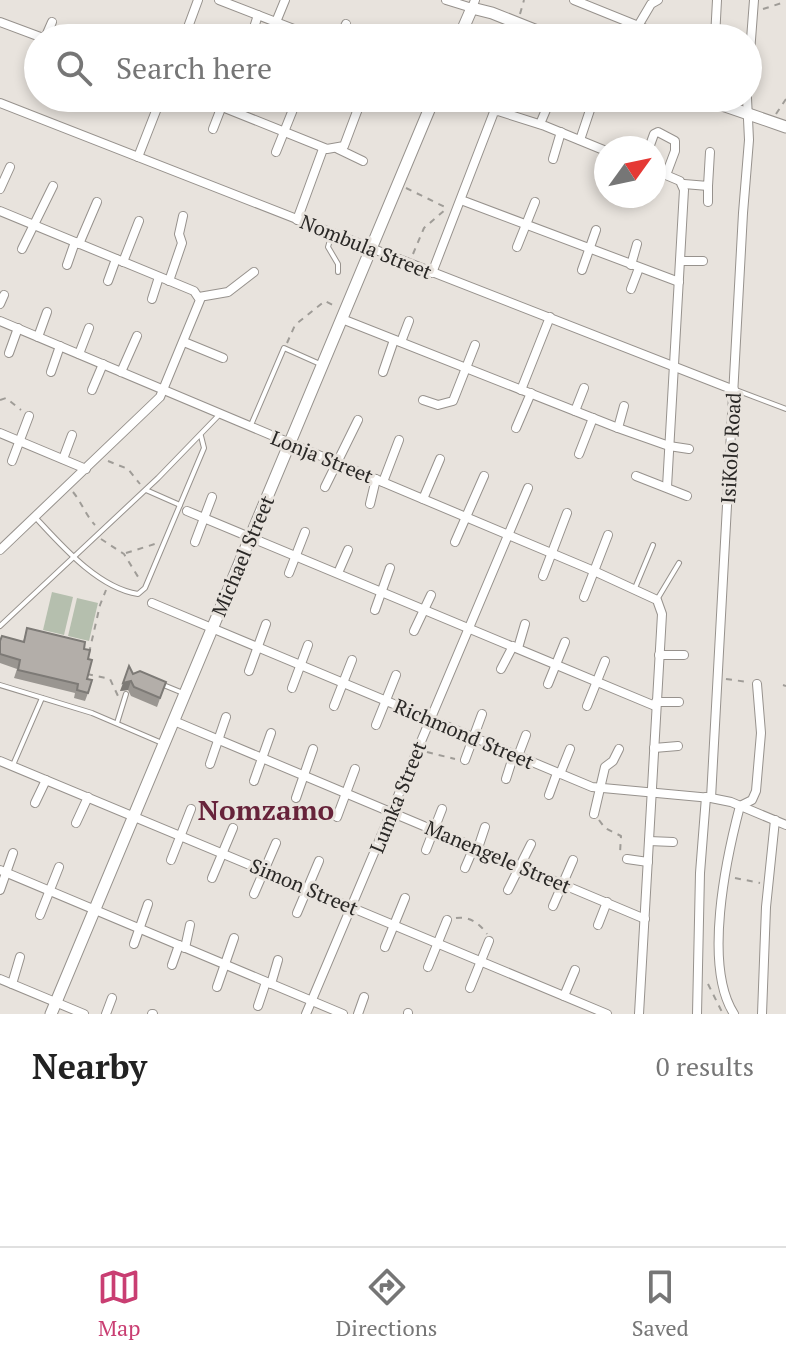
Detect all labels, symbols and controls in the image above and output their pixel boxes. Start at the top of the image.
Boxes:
search box [24,24,762,112]
icon: search [52,46,96,90]
text: Search here [116,48,272,88]
north arrow [594,136,666,208]
street label: Nombula Street [296,208,437,285]
street label: IsiKolo Road [714,392,747,504]
street label: Lonja Street [267,424,378,489]
street label: Michael Street [205,491,280,620]
street label: Richmond Street [390,692,539,775]
street label: Lumka Street [363,736,432,857]
district label: Nomzamo [198,791,334,828]
street label: Manengele Street [421,814,576,900]
street label: Simon Street [246,852,363,922]
text: Nearby [32,1044,147,1089]
text: 0 results [656,1049,754,1083]
tab: Map [97,1265,141,1342]
tab: Directions [336,1265,437,1342]
tab: Saved [632,1265,689,1342]

